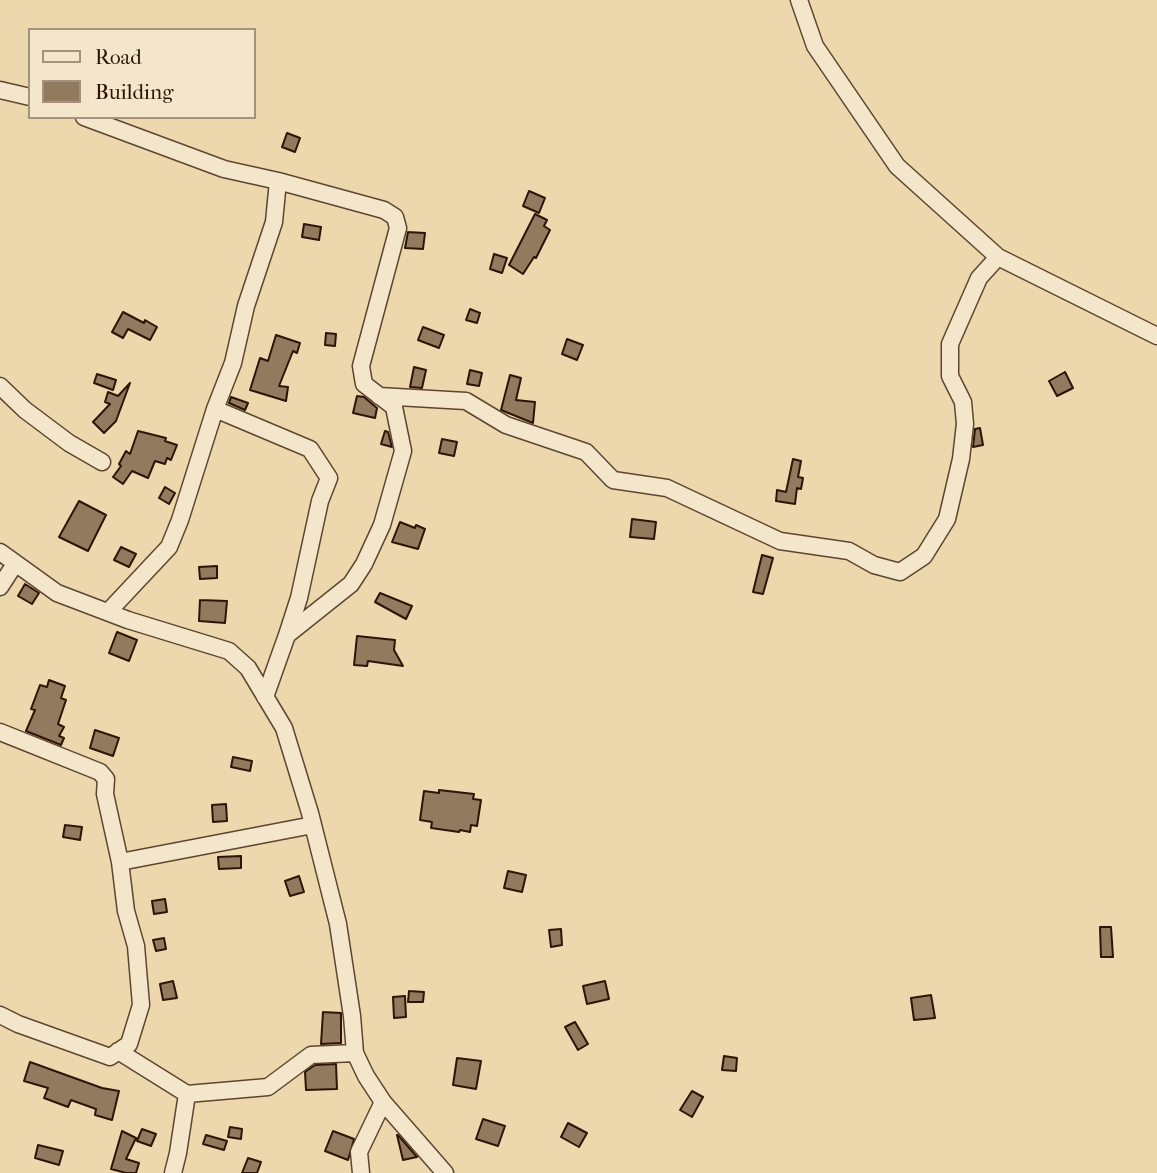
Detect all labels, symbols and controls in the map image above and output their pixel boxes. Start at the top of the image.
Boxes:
legend [28,28,256,119]
text: Road [95,45,142,69]
text: Building [95,80,173,104]

